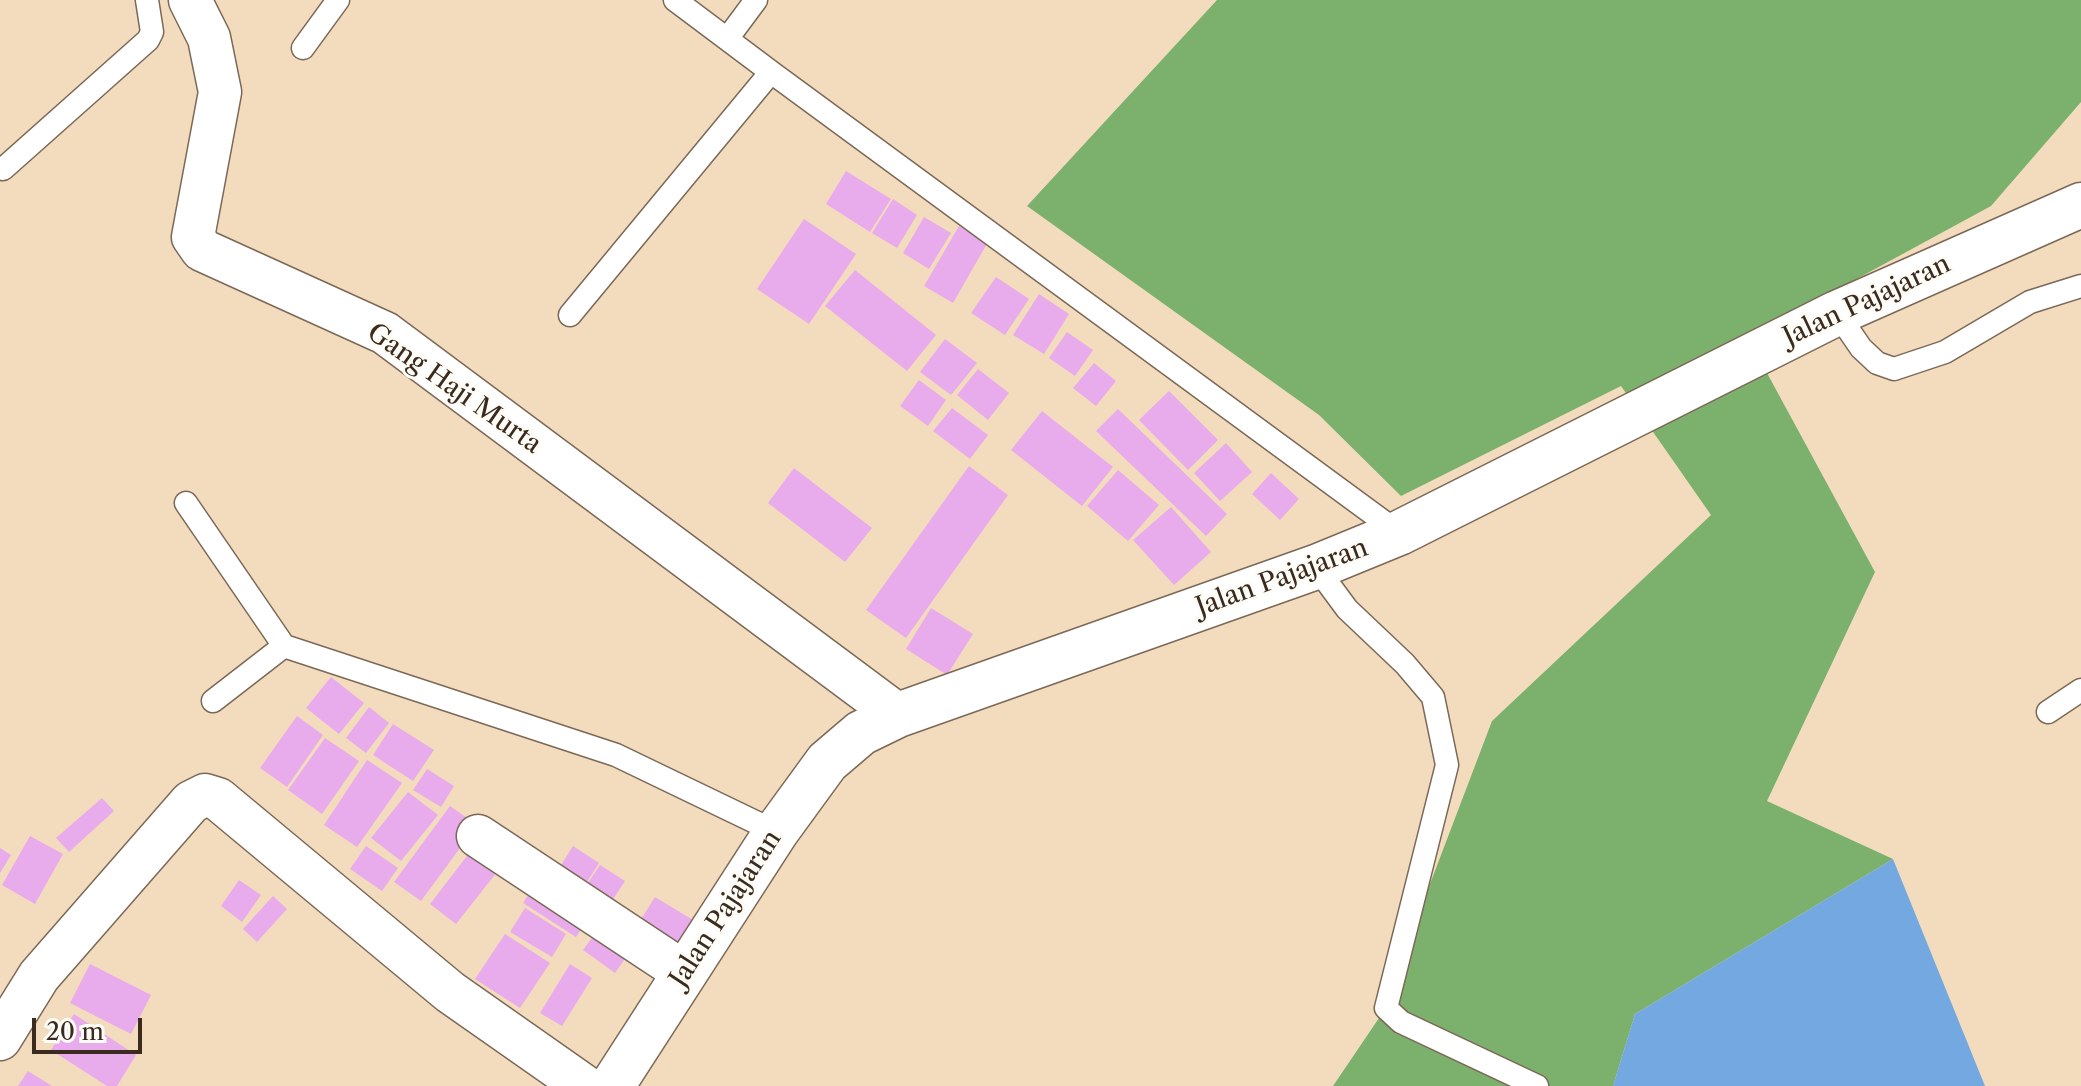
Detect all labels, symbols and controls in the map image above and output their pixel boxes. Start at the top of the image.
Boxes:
street label: Jalan Pajajaran [1779,249,1955,353]
street label: Gang Haji Murta [361,317,547,461]
street label: Jalan Pajajaran [1192,532,1372,624]
street label: Jalan Pajajaran [664,825,788,993]
scale bar [36,1002,146,1052]
text: 20 m [46,1017,104,1046]

